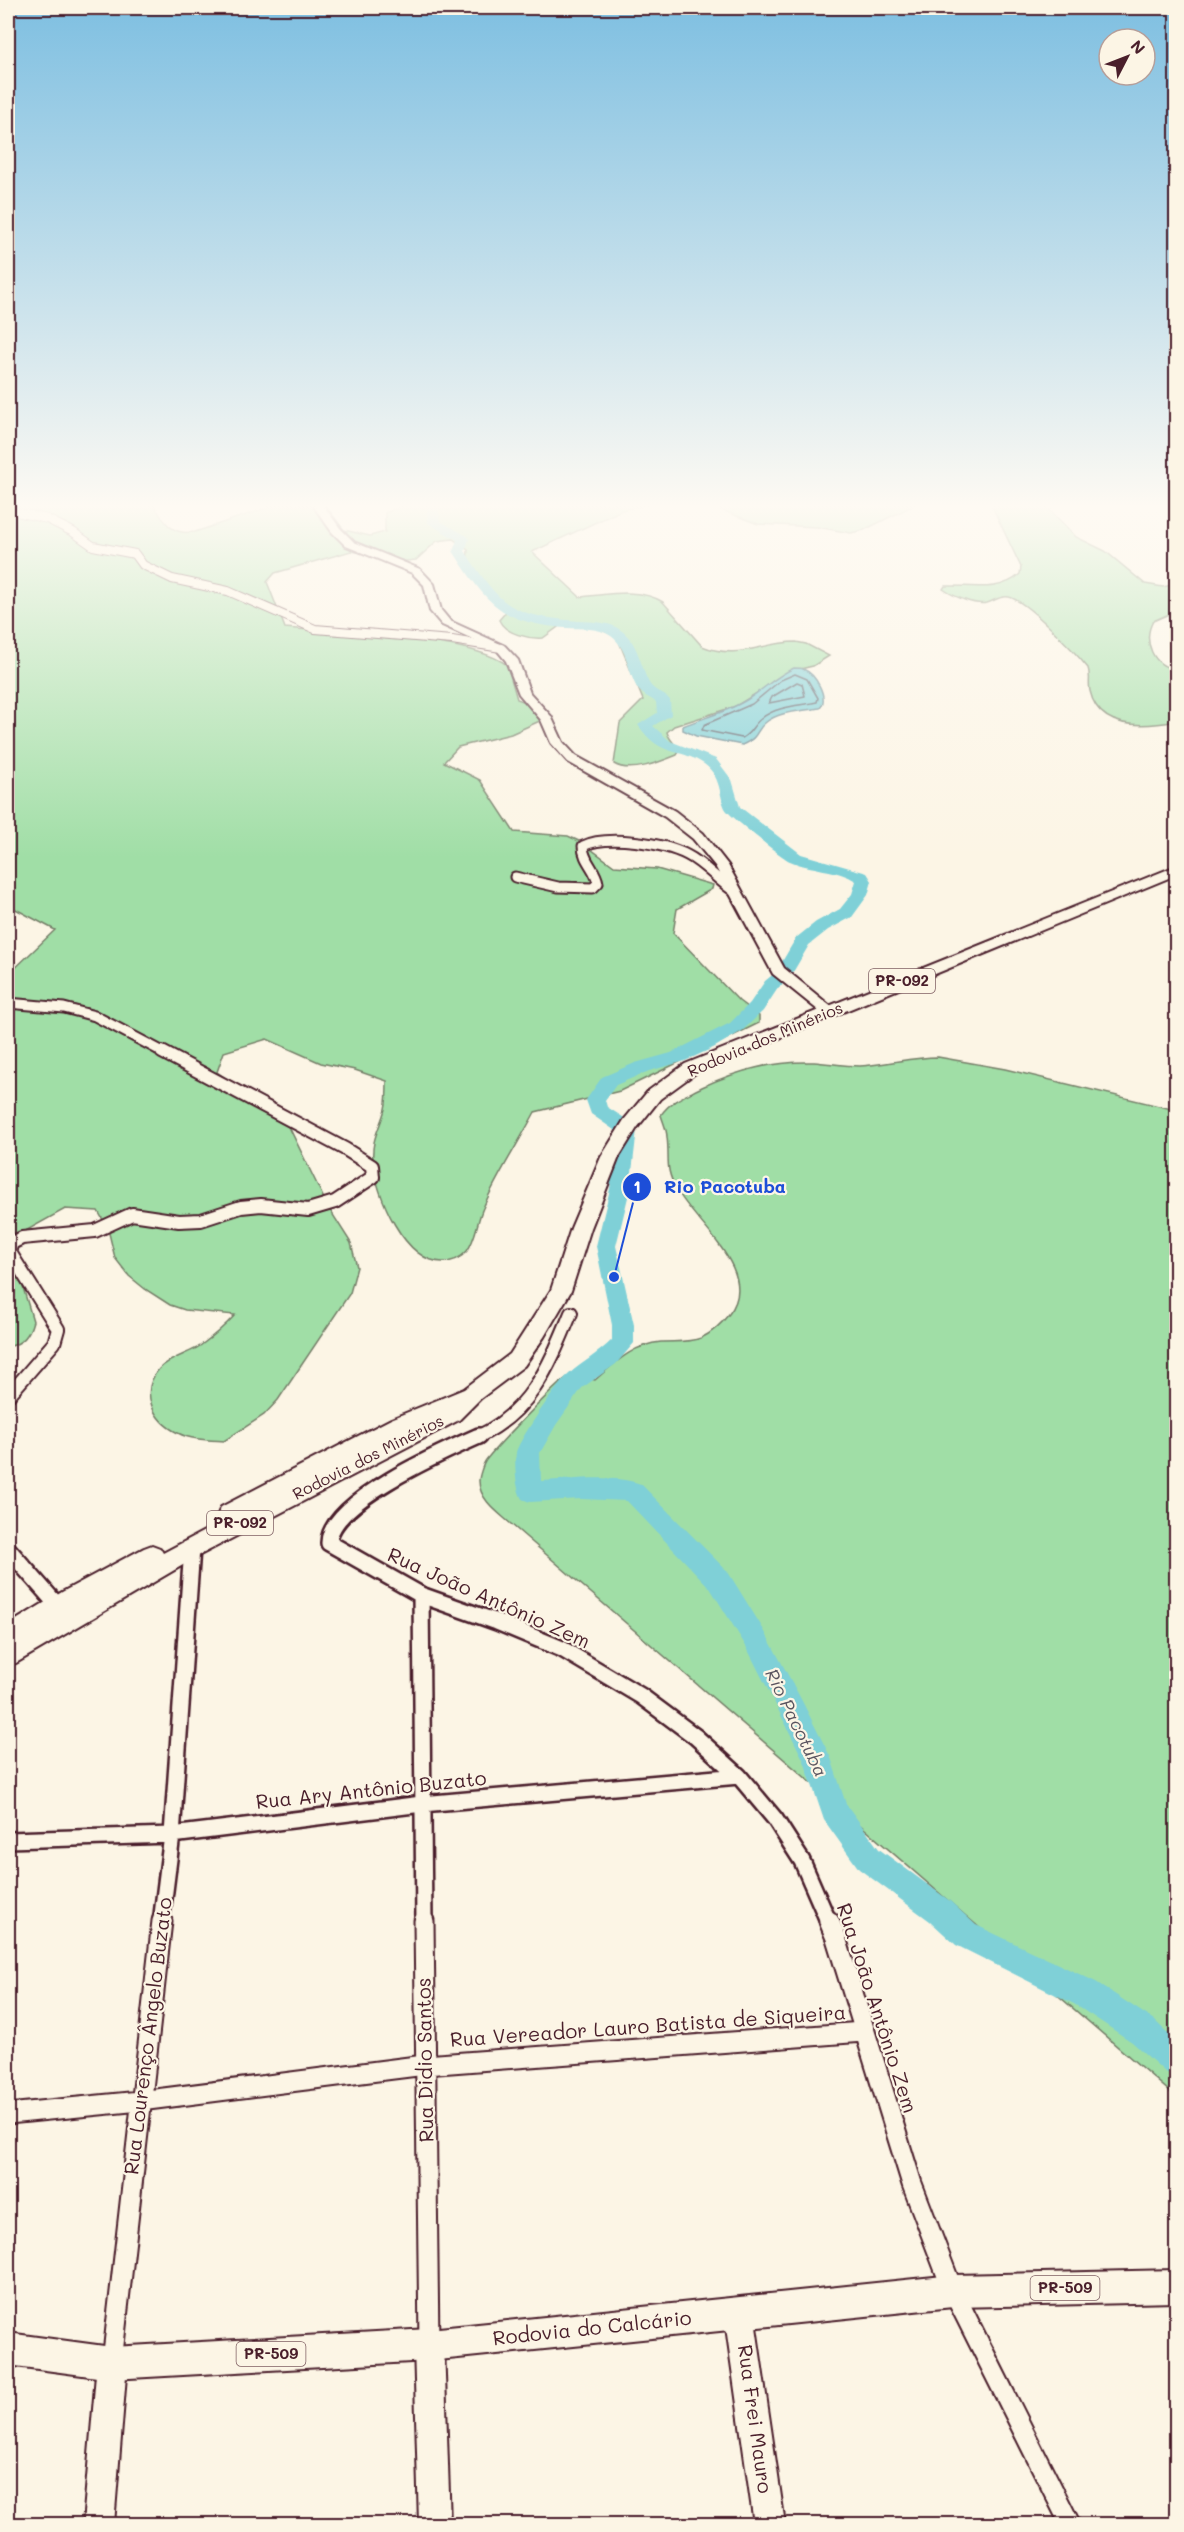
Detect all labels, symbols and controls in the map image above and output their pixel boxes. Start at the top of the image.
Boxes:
north arrow [1097,27,1157,87]
text: N [1127,35,1150,58]
road number: PR-092 [869,969,935,993]
street label: Rodovia dos Minérios [684,996,846,1081]
callout: Rio Pacotuba [622,1169,798,1205]
text: 1 [633,1174,641,1198]
text: Rio Pacotuba [664,1174,786,1198]
street label: Rodovia dos Minérios [289,1409,447,1504]
road number: PR-092 [207,1511,273,1535]
street label: Rua João Antônio Zem [384,1541,595,1654]
water label: Rio Pacotuba [760,1665,833,1781]
street label: Rua Ary Antônio Buzato [254,1764,488,1814]
street label: Rua Lourenço Ângelo Buzato [117,1896,177,2176]
street label: Rua João Antônio Zem [832,1900,924,2116]
street label: Rua Didio Santos [410,1977,438,2143]
street label: Rua Vereador Lauro Batista de Siqueira [449,1998,847,2052]
road number: PR-509 [1030,2276,1100,2300]
street label: Rodovia do Calcário [491,2304,693,2350]
road number: PR-509 [236,2342,306,2366]
street label: Rua Frei Mauro [733,2343,779,2495]

